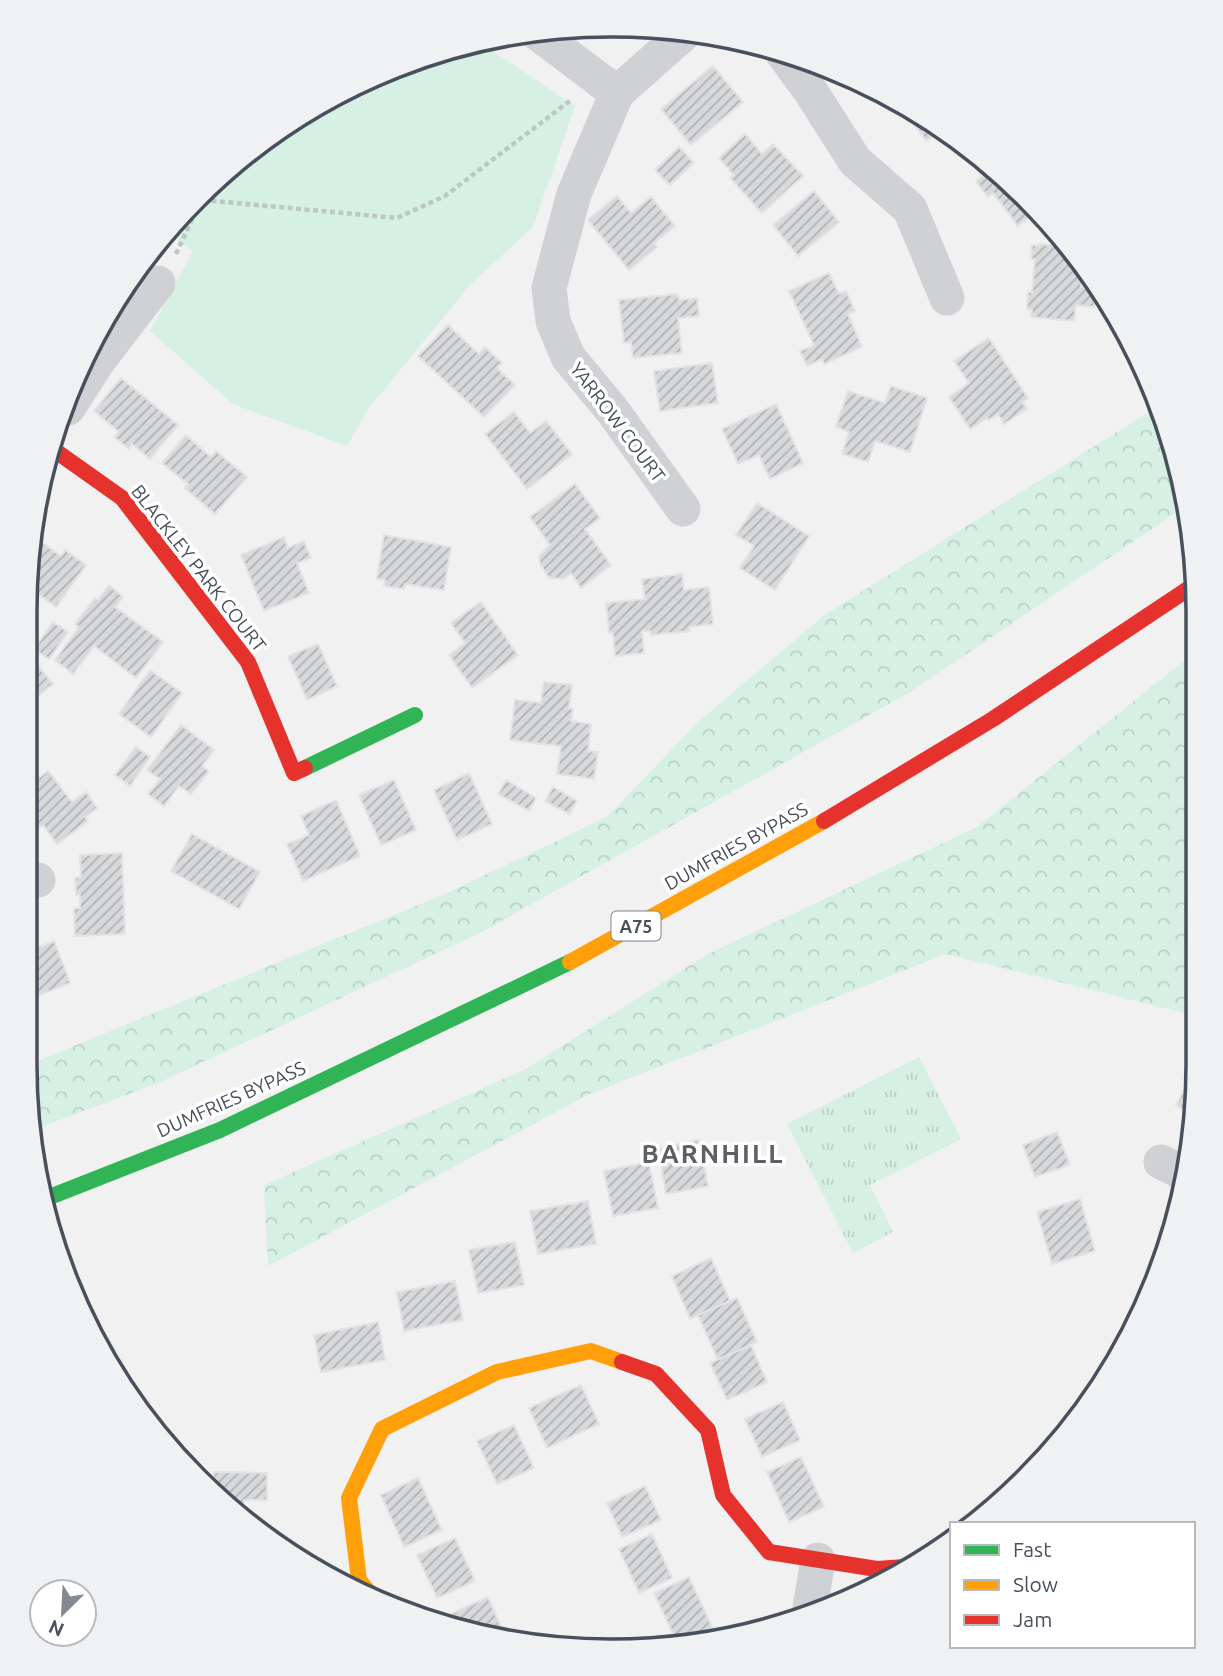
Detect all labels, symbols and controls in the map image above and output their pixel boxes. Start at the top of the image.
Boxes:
street label: YARROW COURT [566,358,670,486]
street label: BLACKLEY PARK COURT [127,480,271,656]
street label: DUMFRIES BYPASS [660,797,812,895]
road number: A75 [612,911,660,940]
street label: DUMFRIES BYPASS [153,1056,309,1142]
district label: BARNHILL [641,1139,785,1168]
legend [950,1522,1195,1648]
text: Fast [1013,1537,1051,1561]
text: Slow [1013,1572,1058,1596]
north arrow [28,1578,98,1648]
text: Jam [1013,1607,1052,1631]
text: N [45,1616,67,1641]

